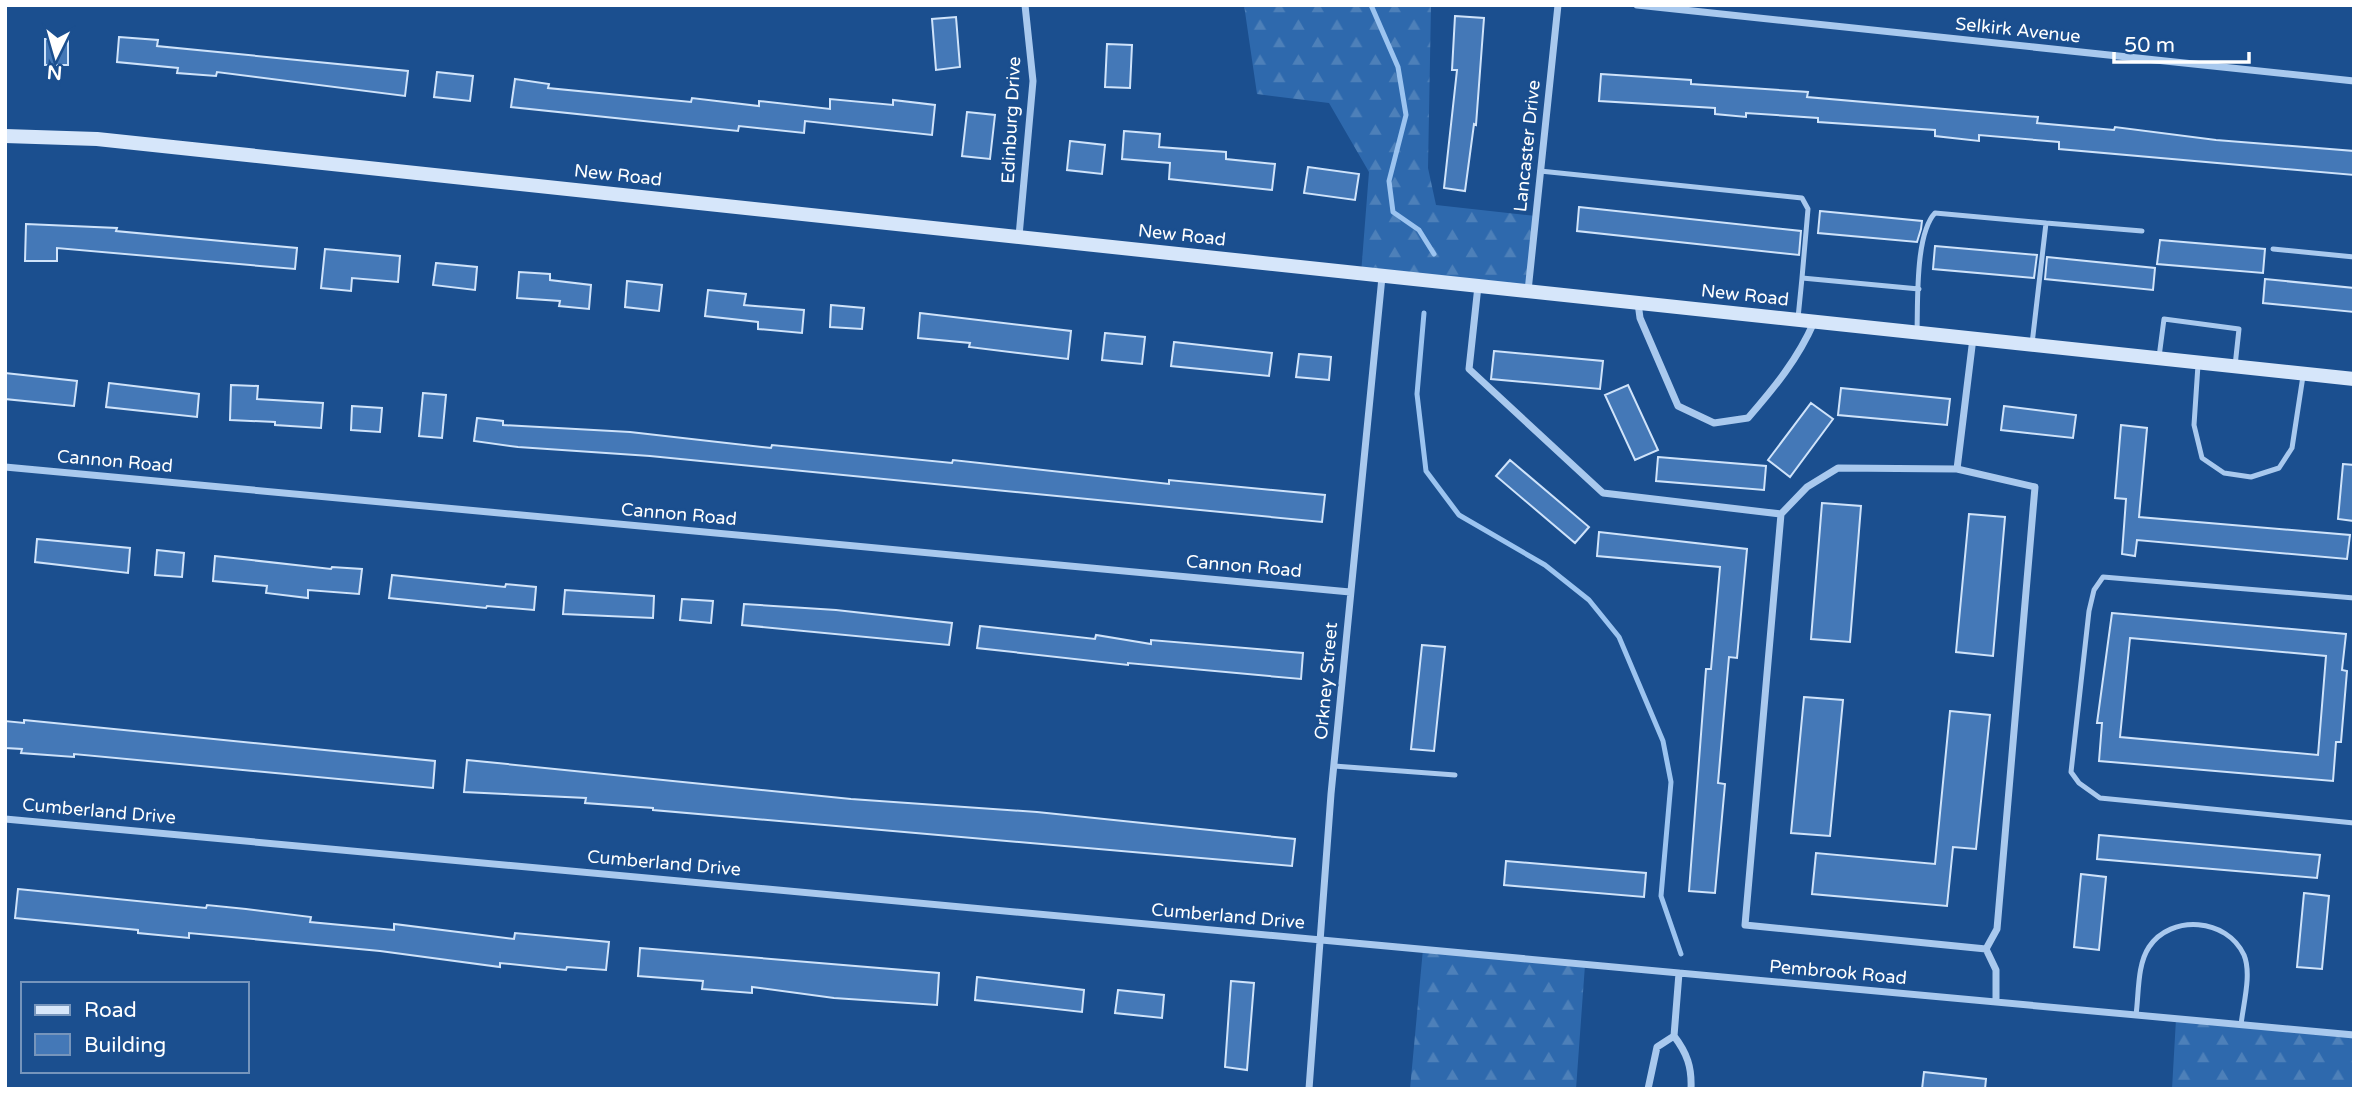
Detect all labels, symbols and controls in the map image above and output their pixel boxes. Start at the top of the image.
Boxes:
street label: Selkirk Avenue [1954,12,2082,48]
north arrow [21,21,91,91]
scale bar [2114,21,2249,65]
text: 50 m [2124,33,2175,58]
street label: Edinburg Drive [997,56,1025,184]
text: N [46,60,63,84]
street label: Lancaster Drive [1509,79,1545,213]
street label: New Road [573,159,663,191]
street label: New Road [1137,219,1227,251]
street label: New Road [1700,279,1790,311]
street label: Cannon Road [56,445,174,477]
street label: Cannon Road [620,498,738,530]
street label: Cannon Road [1185,550,1303,582]
street label: Orkney Street [1310,621,1342,741]
street label: Cumberland Drive [21,793,177,829]
street label: Cumberland Drive [586,845,742,881]
street label: Cumberland Drive [1150,898,1306,934]
street label: Pembrook Road [1768,955,1908,989]
legend [21,982,248,1073]
text: Road [84,998,137,1023]
text: Building [84,1033,166,1058]

